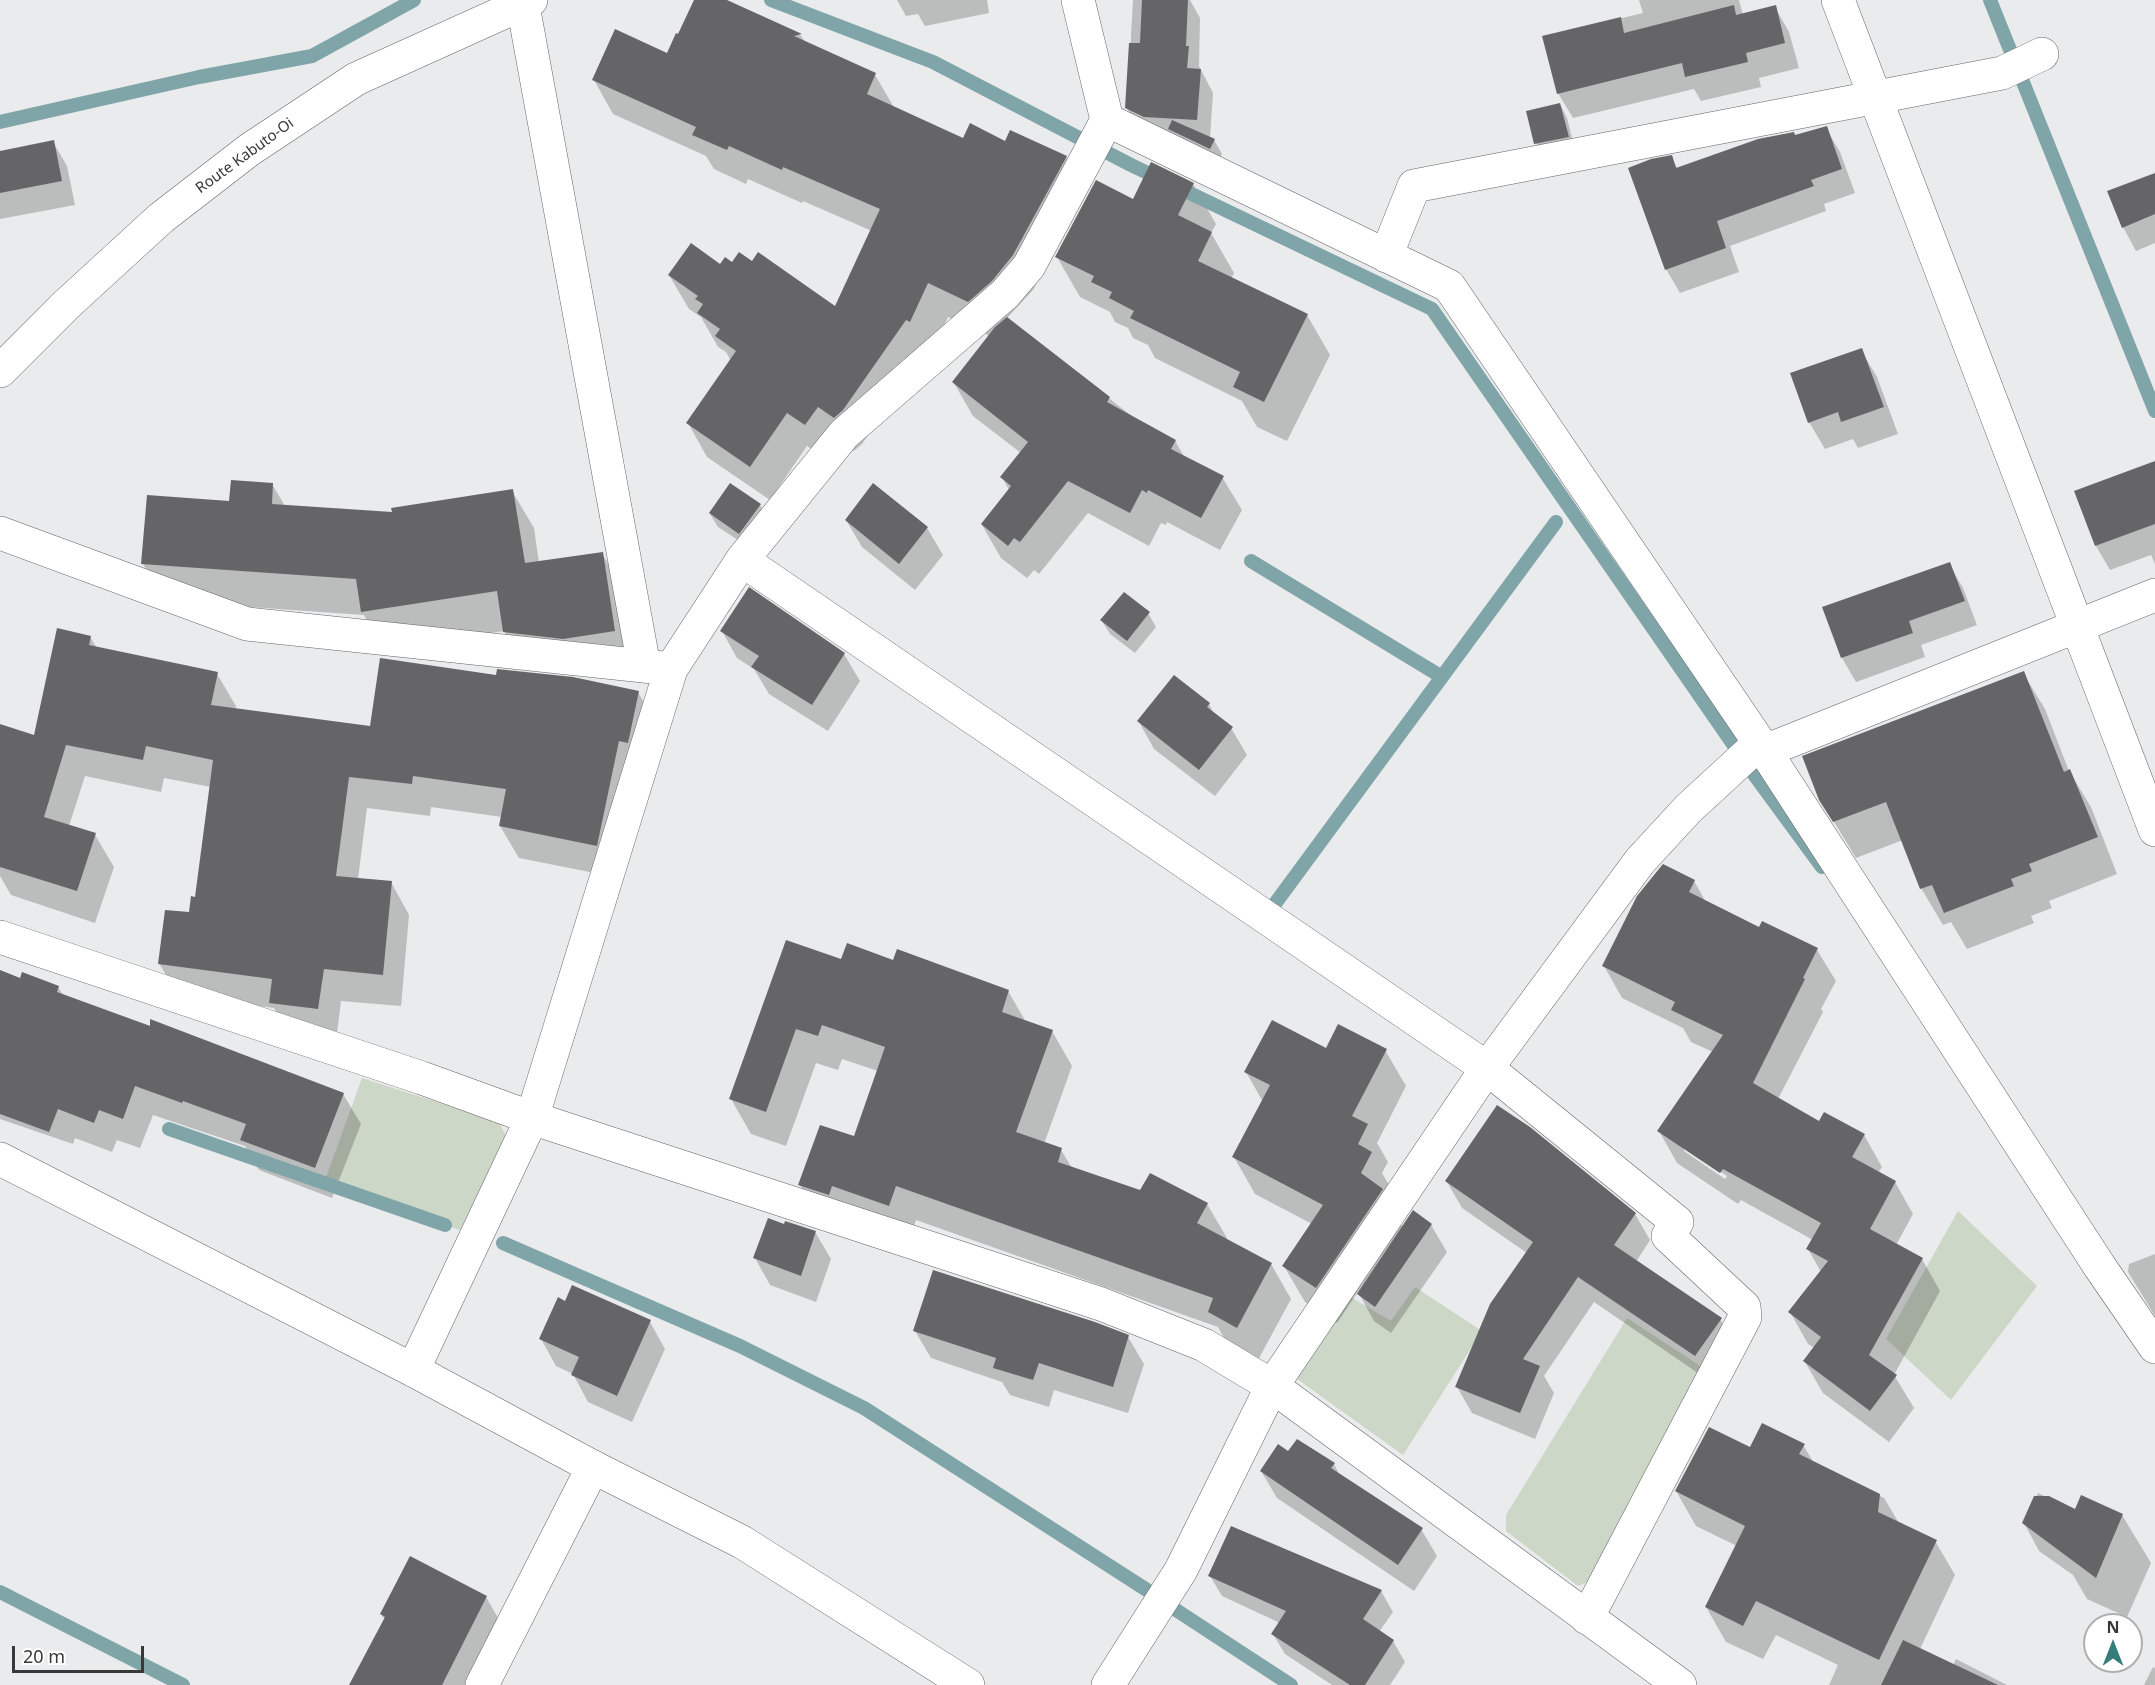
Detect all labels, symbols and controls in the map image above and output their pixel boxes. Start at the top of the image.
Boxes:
street label: Route Kabuto-Oi [193,114,297,198]
north arrow [2083,1613,2143,1673]
text: N [2106,1616,2120,1638]
scale bar [15,1634,147,1672]
text: 20 m [23,1644,65,1668]

